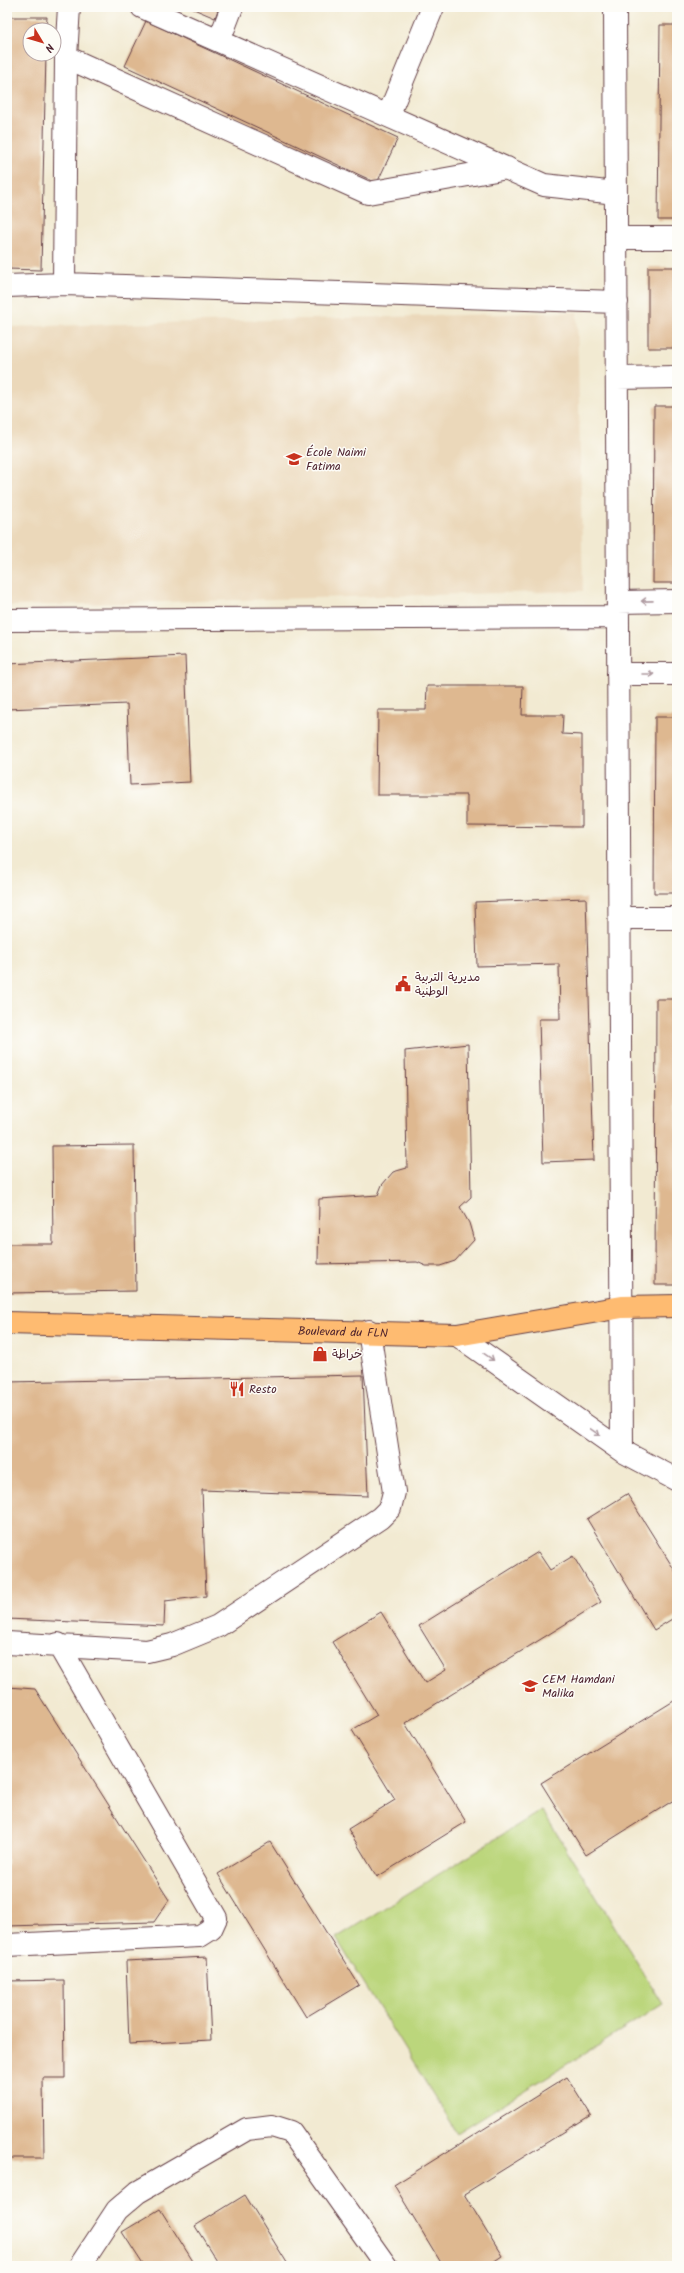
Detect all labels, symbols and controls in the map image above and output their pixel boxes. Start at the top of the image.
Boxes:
north arrow [22,22,62,62]
text: N [40,39,58,56]
place label: École Naimi Fatima [306,443,367,476]
school or university icon: École Naimi Fatima [285,450,303,468]
one-way arrow [641,597,654,605]
one-way arrow [641,670,654,678]
place label: مديرية التربية الوطنية [415,968,480,1001]
public building icon: مديرية التربية الوطنية [394,975,412,993]
street label: Boulevard du FLN [297,1322,388,1343]
shop icon: خراطة [311,1345,329,1363]
place label: خراطة [332,1345,362,1364]
one-way arrow [483,1353,494,1361]
restaurant icon: Resto [228,1380,246,1398]
place label: Resto [249,1380,277,1399]
one-way arrow [589,1428,600,1436]
place label: CEM Hamdani Malika [542,1670,616,1703]
school or university icon: CEM Hamdani Malika [521,1677,539,1695]

